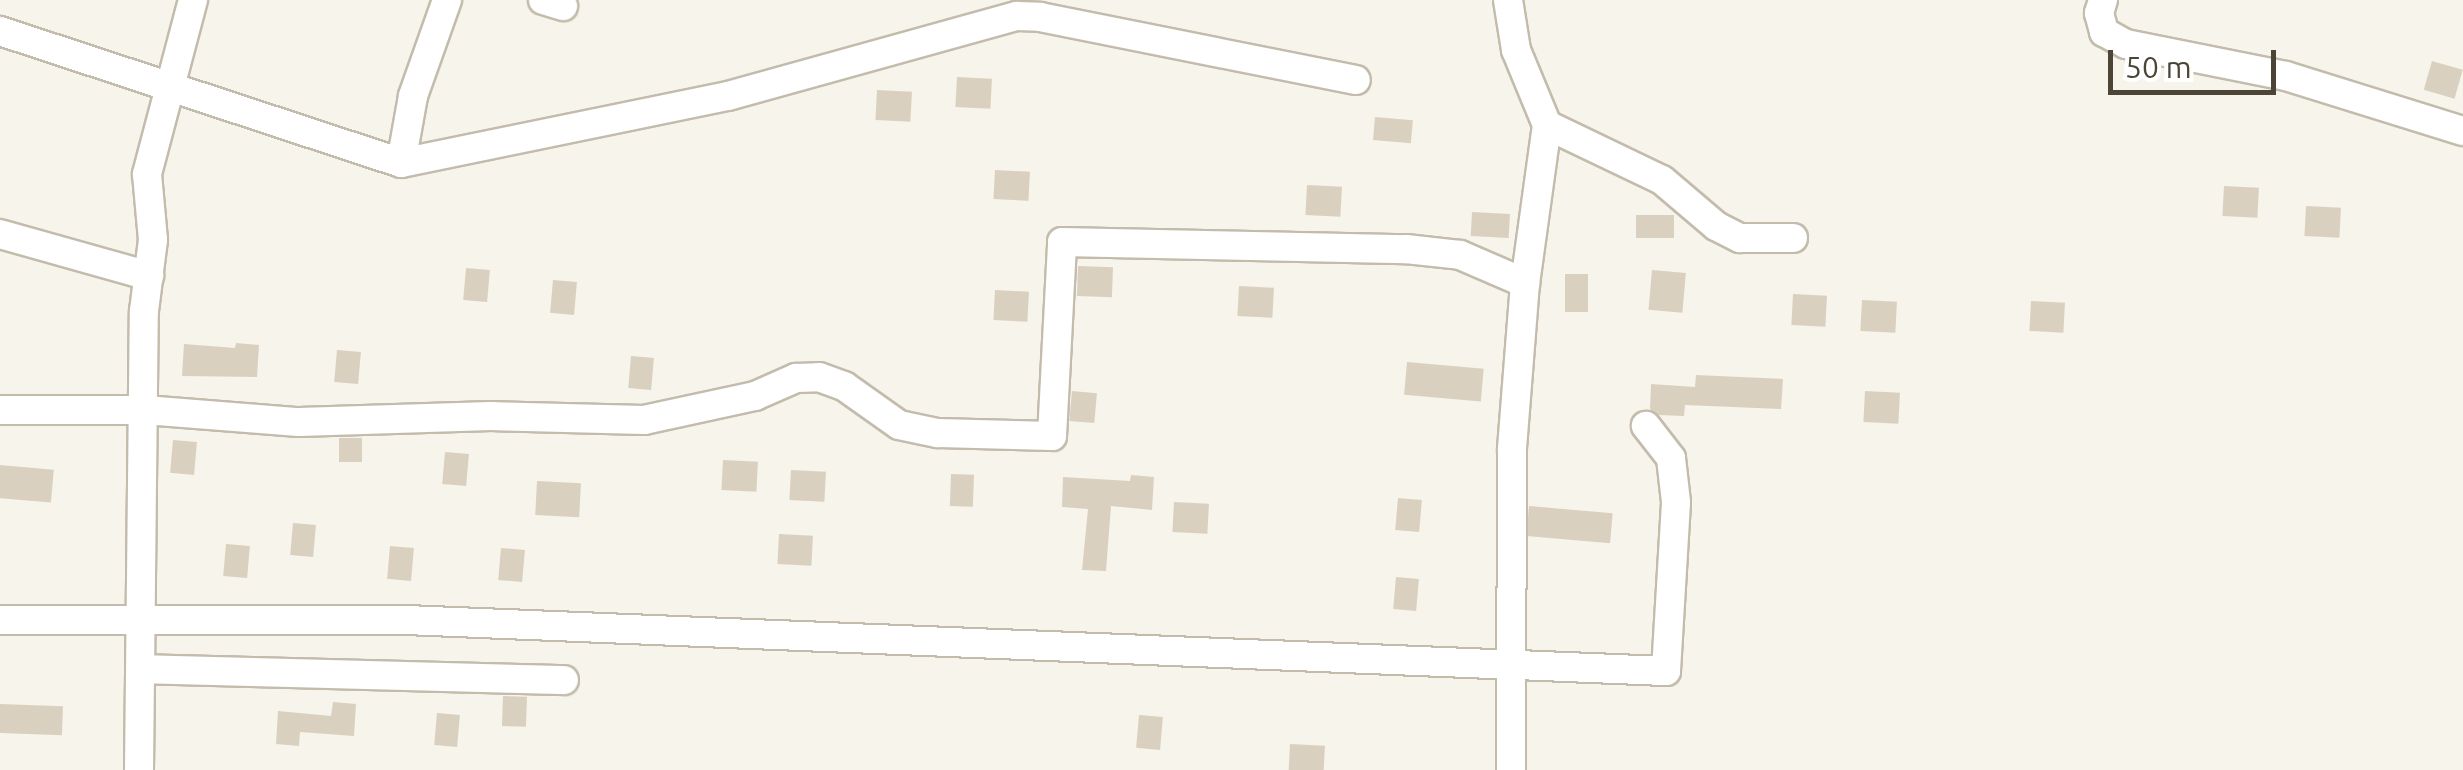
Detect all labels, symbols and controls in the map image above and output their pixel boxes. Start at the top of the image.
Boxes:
scale bar [2113,30,2280,92]
text: 50 m [2125,50,2192,84]

